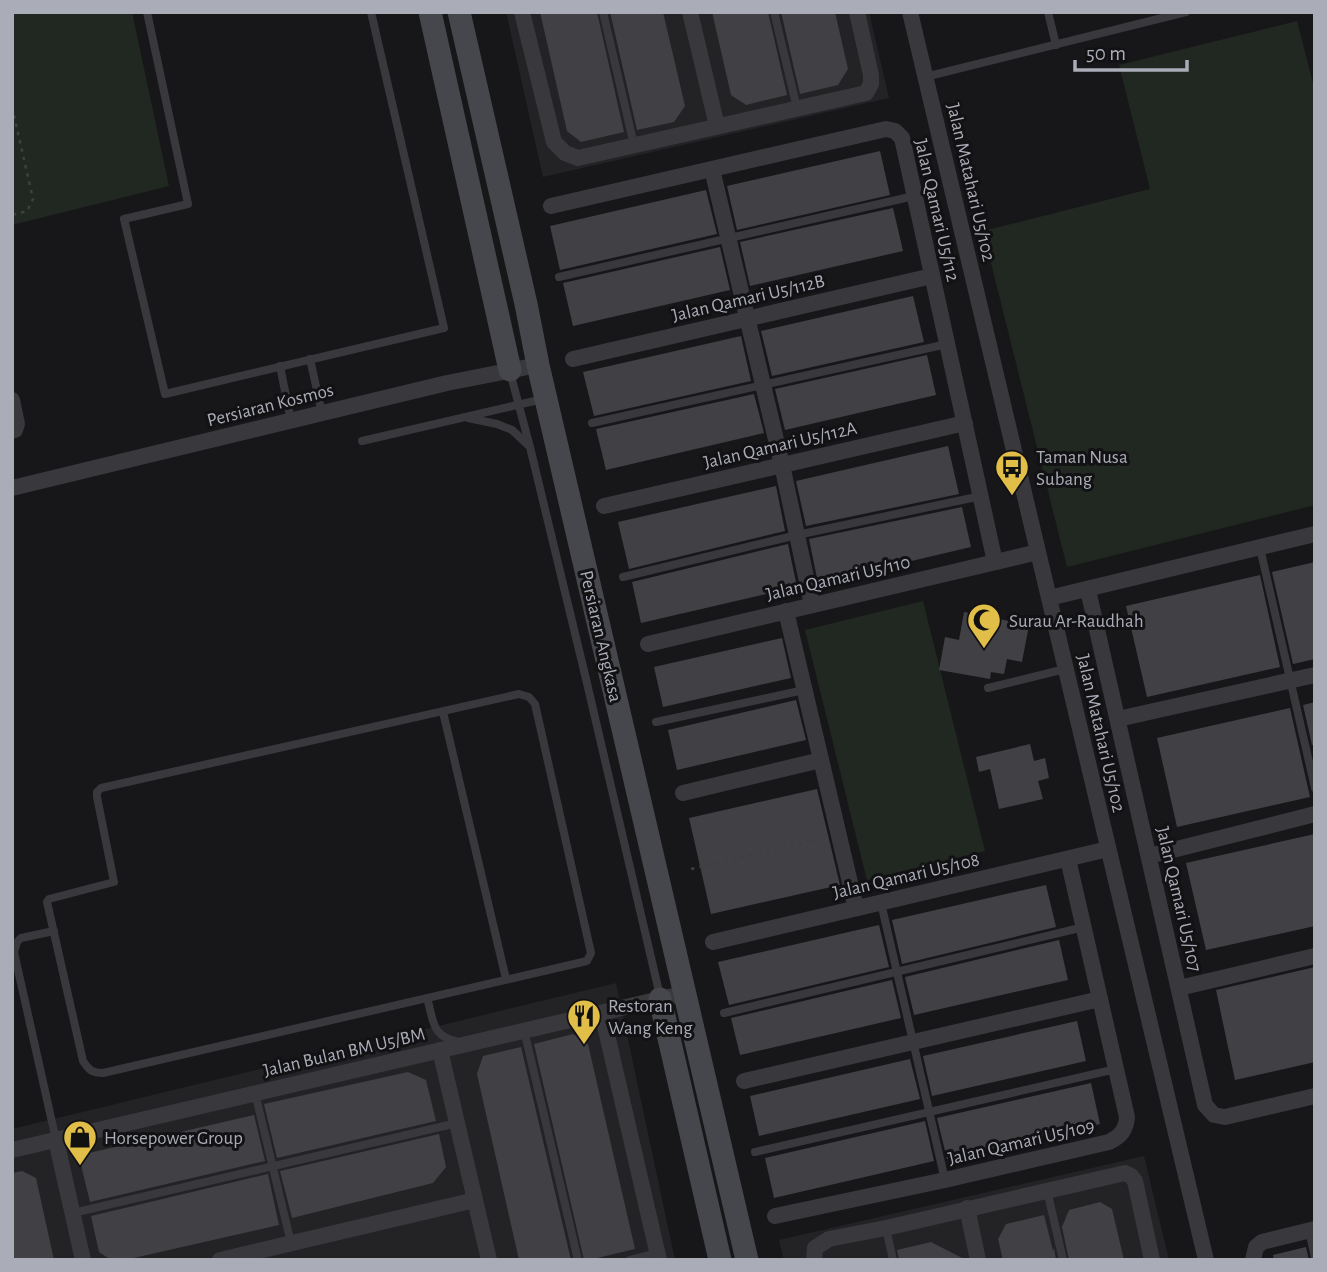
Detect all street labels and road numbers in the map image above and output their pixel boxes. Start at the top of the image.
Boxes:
street label: Jalan Matahari U5/102 [943,101,998,264]
street label: Jalan Qamari U5/112 [911,137,962,284]
street label: Jalan Qamari U5/112B [670,272,827,325]
street label: Persiaran Kosmos [205,381,336,430]
street label: Jalan Qamari U5/112A [702,419,859,472]
street label: Jalan Qamari U5/110 [764,553,912,604]
street label: Persiaran Angkasa [576,569,625,704]
street label: Jalan Matahari U5/102 [1073,652,1128,815]
street label: Jalan Qamari U5/107 [1153,825,1205,974]
street label: Jalan Qamari U5/108 [831,850,981,903]
street label: Jalan Bulan BM U5/BM [262,1025,427,1080]
street label: Jalan Qamari U5/109 [946,1116,1096,1169]

